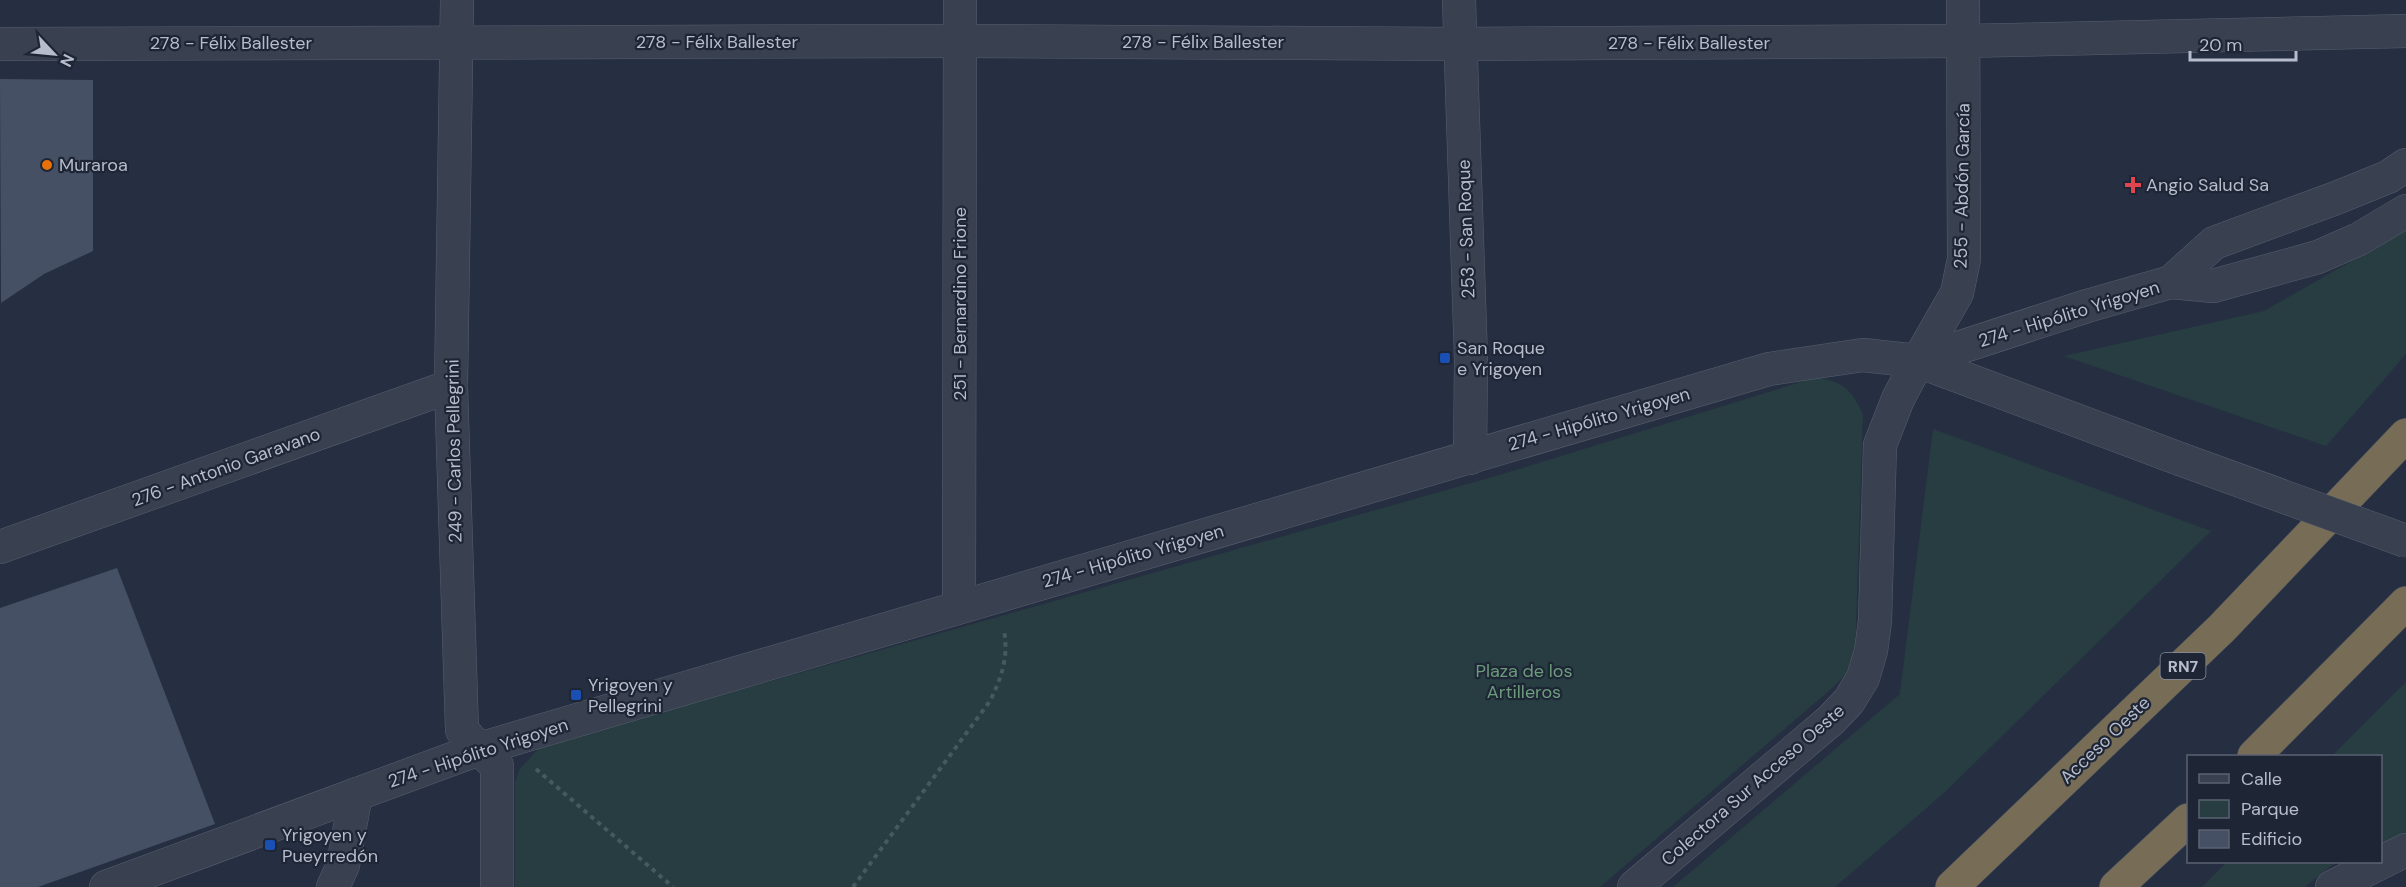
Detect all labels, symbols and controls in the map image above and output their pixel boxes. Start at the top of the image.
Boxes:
north arrow [24,24,84,84]
scale bar [2190,24,2296,62]
street label: 278 - Félix Ballester [636,30,799,54]
street label: 278 - Félix Ballester [1122,30,1285,54]
street label: 278 - Félix Ballester [150,31,313,55]
street label: 278 - Félix Ballester [1608,31,1771,55]
text: 20 m [2199,33,2242,57]
text: N [55,51,79,70]
street label: 255 - Abdón García [1949,103,1975,269]
place label: Muraroa [59,153,128,177]
marker: Muraroa [40,158,54,172]
street label: 253 - San Roque [1452,159,1480,299]
place label: Angio Salud Sa [2146,173,2269,197]
marker: Angio Salud Sa [2124,176,2142,194]
street label: 251 - Bernardino Frione [948,207,972,401]
street label: 274 - Hipólito Yrigoyen [1976,275,2162,353]
place label: San Roque e Yrigoyen [1457,336,1545,381]
marker: San Roque e Yrigoyen [1438,351,1452,365]
street label: 249 - Carlos Pellegrini [440,359,468,543]
street label: 274 - Hipólito Yrigoyen [1505,382,1693,456]
street label: 276 - Antonio Garavano [128,422,324,512]
street label: 274 - Hipólito Yrigoyen [1039,519,1227,593]
road number: RN7 [2160,653,2206,679]
park label: Plaza de los Artilleros [1475,659,1573,704]
place label: Yrigoyen y Pellegrini [588,673,673,718]
marker: Yrigoyen y Pellegrini [569,688,583,702]
street label: Acceso Oeste [2055,691,2155,789]
street label: Colectora Sur Acceso Oeste [1656,699,1850,871]
street label: 274 - Hipólito Yrigoyen [385,713,571,793]
legend [2187,755,2382,863]
text: Calle [2241,767,2282,791]
text: Parque [2241,797,2299,821]
place label: Yrigoyen y Pueyrredón [282,823,378,868]
text: Edificio [2241,827,2302,851]
marker: Yrigoyen y Pueyrredón [263,838,277,852]

